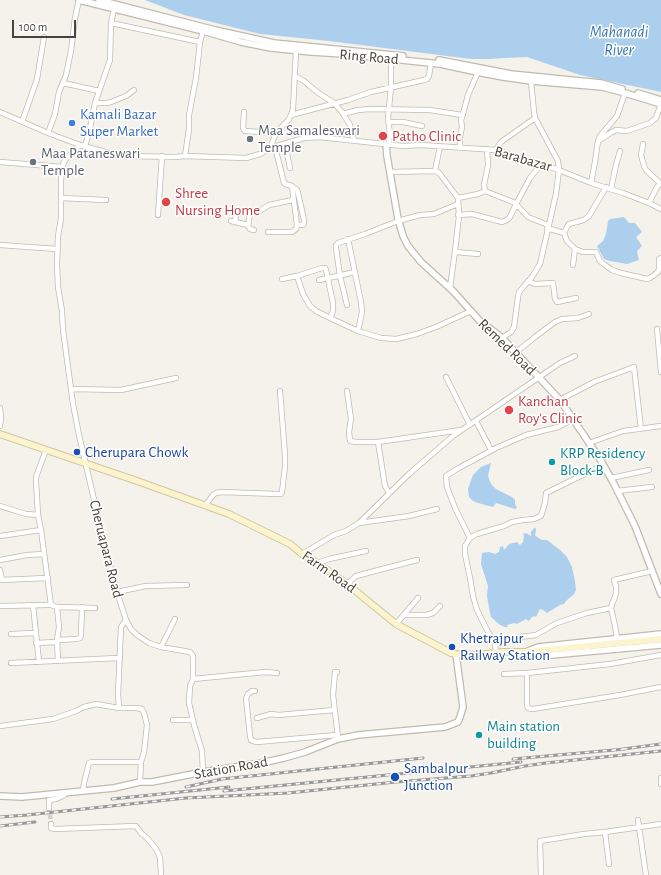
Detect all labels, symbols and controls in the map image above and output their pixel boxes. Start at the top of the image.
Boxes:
scale bar [14,12,78,38]
text: 100 m [19,21,47,33]
water label: Mahanadi River [590,22,648,60]
street label: Ring Road [339,45,399,69]
place label: Kamali Bazar Super Market [80,105,158,140]
marker: Kamali Bazar Super Market [67,118,77,128]
place label: Maa Samaleswari Temple [258,121,360,156]
place label: Patho Clinic [392,127,461,145]
marker: Patho Clinic [377,130,389,142]
marker: Maa Samaleswari Temple [245,134,255,144]
street label: Barabazar [492,142,554,176]
place label: Maa Pataneswari Temple [41,144,140,179]
marker: Maa Pataneswari Temple [28,157,38,167]
place label: Shree Nursing Home [175,184,260,219]
marker: Shree Nursing Home [160,196,172,208]
street label: Remed Road [474,315,540,379]
place label: Kanchan Roy's Clinic [518,392,582,427]
marker: Kanchan Roy's Clinic [503,404,515,416]
place label: Cherupara Chowk [85,443,188,461]
place label: KRP Residency Block-B [560,444,645,479]
marker: Cherupara Chowk [72,447,82,457]
marker: KRP Residency Block-B [547,457,557,467]
street label: Cheruapara Road [85,498,127,600]
street label: Farm Road [298,547,360,597]
place label: Khetrajpur Railway Station [460,629,550,664]
marker: Khetrajpur Railway Station [447,642,457,652]
place label: Main station building [487,717,560,752]
marker: Main station building [474,730,484,740]
street label: Station Road [193,753,269,783]
place label: Sambalpur Junction [404,759,468,794]
marker: Sambalpur Junction [389,771,401,783]

